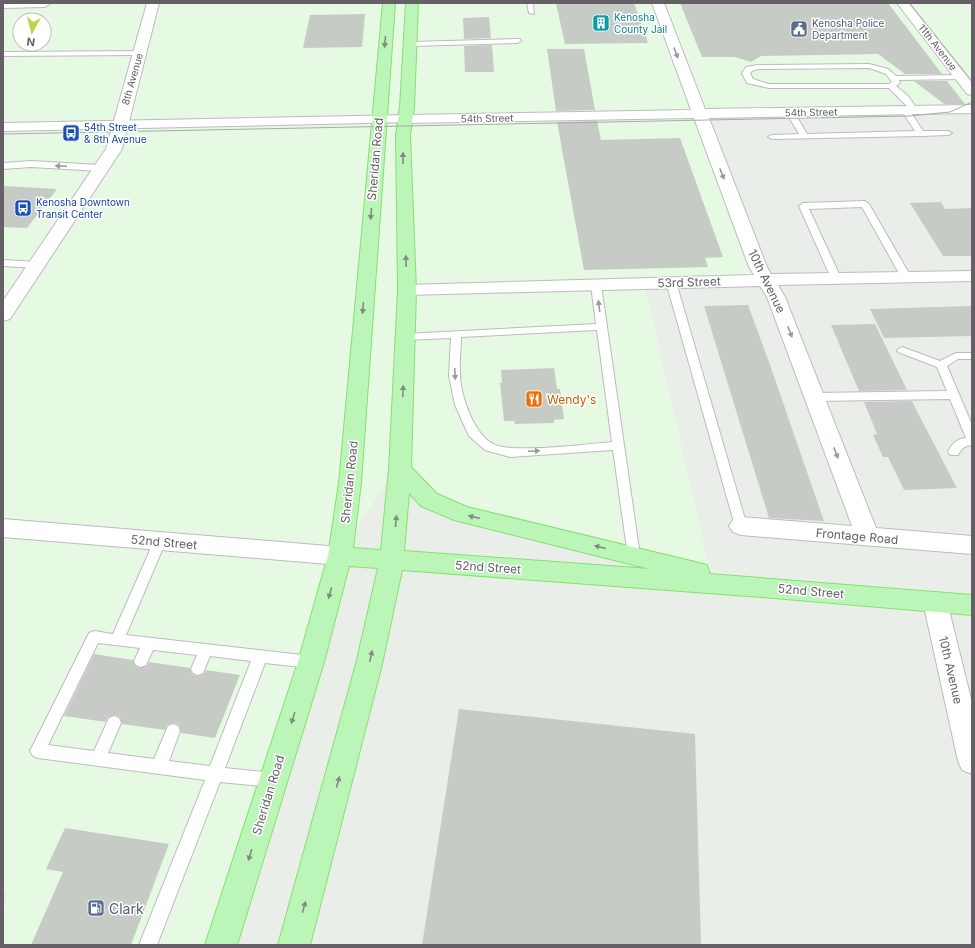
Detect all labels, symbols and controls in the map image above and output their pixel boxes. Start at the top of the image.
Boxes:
place label: Kenosha County Jail [614,11,667,35]
north arrow [12,12,52,52]
building icon: Kenosha County Jail [591,13,611,33]
place label: Kenosha Police Department [812,17,885,41]
public building icon: Kenosha Police Department [789,19,809,39]
street label: 11th Avenue [916,21,960,73]
text: N [26,34,36,49]
one-way arrow [382,36,389,48]
one-way arrow [674,47,680,59]
street label: 8th Avenue [119,52,145,106]
street label: 54th Street [785,106,838,118]
street label: 54th Street [461,112,514,124]
street label: Sheridan Road [364,117,386,201]
place label: 54th Street & 8th Avenue [84,121,147,145]
bus stop icon: 54th Street & 8th Avenue [61,123,81,143]
one-way arrow [400,151,406,164]
one-way arrow [55,162,67,169]
one-way arrow [720,169,726,181]
place label: Kenosha Downtown Transit Center [36,196,130,220]
bus stop icon: Kenosha Downtown Transit Center [13,198,33,218]
one-way arrow [367,208,374,220]
street label: 10th Avenue [745,247,789,315]
one-way arrow [402,255,409,267]
street label: 53rd Street [657,273,721,291]
one-way arrow [596,300,602,312]
one-way arrow [360,302,367,314]
one-way arrow [787,326,793,338]
one-way arrow [451,368,458,380]
one-way arrow [400,384,406,397]
restaurant icon: Wendy's [524,389,544,409]
place label: Wendy's [547,392,596,407]
street label: Sheridan Road [337,440,361,524]
one-way arrow [528,448,540,455]
one-way arrow [834,448,840,460]
one-way arrow [468,514,480,520]
one-way arrow [392,515,399,527]
street label: Frontage Road [815,525,899,547]
street label: 52nd Street [130,532,198,552]
one-way arrow [594,544,607,550]
street label: 52nd Street [454,557,522,577]
street label: 52nd Street [777,581,845,601]
one-way arrow [326,587,332,600]
street label: 10th Avenue [936,635,966,705]
one-way arrow [368,650,374,662]
one-way arrow [290,712,296,724]
street label: Sheridan Road [249,753,287,837]
one-way arrow [335,775,341,788]
one-way arrow [246,850,252,862]
fuel station icon: Clark [86,898,106,918]
place label: Clark [109,900,144,917]
one-way arrow [301,901,307,913]

